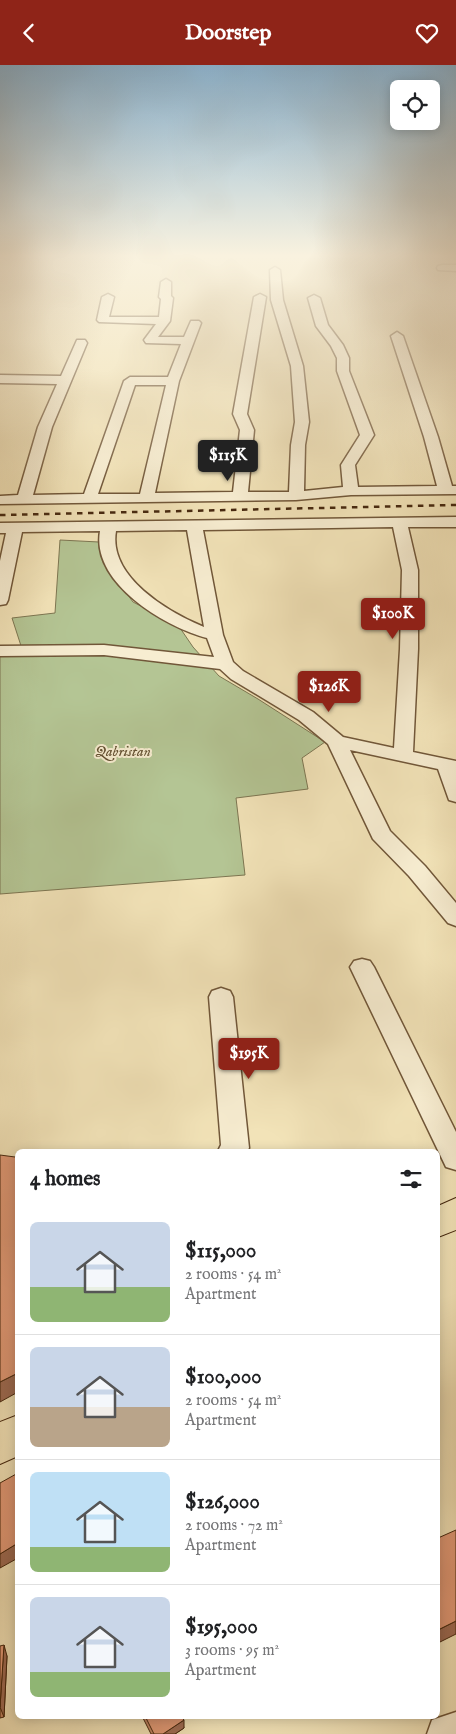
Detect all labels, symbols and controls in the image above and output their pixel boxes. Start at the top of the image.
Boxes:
icon: back [15,19,43,47]
text: Doorstep [185,19,271,47]
icon: heart [413,19,441,47]
map controls [390,80,440,130]
button: locate [390,80,440,130]
pin: $115K [193,439,263,482]
text: $115K [209,446,247,466]
pin: $100K [358,597,428,640]
text: $100K [372,604,414,624]
pin: $126K [294,671,364,713]
text: $126K [309,677,349,697]
park label: Qabristan [95,742,151,761]
pin: $195K [214,1037,284,1080]
text: $195K [229,1044,269,1064]
icon: filters [397,1165,425,1193]
text: 4 homes [30,1166,100,1193]
text: $115,000 [185,1238,256,1265]
icon: home [70,1242,130,1302]
text: 2 rooms · 54 m² [185,1265,282,1285]
text: Apartment [185,1285,256,1305]
text: $100,000 [185,1364,262,1391]
icon: home [70,1367,130,1427]
text: 2 rooms · 54 m² [185,1391,282,1411]
text: Apartment [185,1411,256,1431]
text: $126,000 [185,1489,260,1516]
icon: home [70,1492,130,1552]
text: 2 rooms · 72 m² [185,1516,283,1536]
text: Apartment [185,1536,256,1556]
text: $195,000 [185,1614,258,1641]
icon: home [70,1617,130,1677]
text: 3 rooms · 95 m² [185,1641,279,1661]
text: Apartment [185,1661,256,1681]

